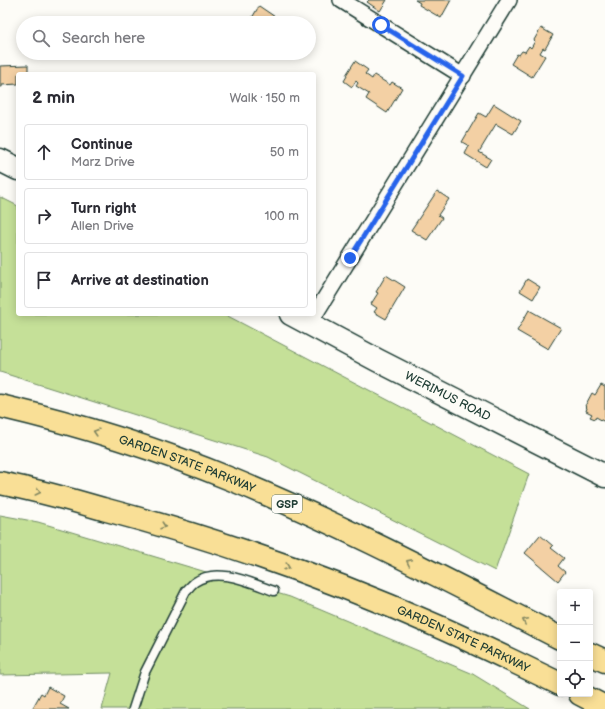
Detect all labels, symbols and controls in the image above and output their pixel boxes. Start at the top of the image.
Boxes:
search box [16,16,316,60]
route start [372,16,390,34]
icon: search [30,27,52,49]
text: Search here [62,29,145,48]
text: 2 min [32,88,75,108]
text: Walk · 150 m [229,90,300,106]
text: Continue [71,135,133,154]
icon: ahead [33,141,55,163]
text: 50 m [270,144,299,160]
text: Marz Drive [71,154,135,170]
text: Turn right [71,199,136,218]
icon: right [33,205,55,227]
text: 100 m [264,208,299,224]
text: Allen Drive [71,218,134,234]
route end [341,249,359,267]
icon: arrive [33,269,55,291]
text: Arrive at destination [71,271,209,290]
street label: WERIMUS ROAD [402,368,493,424]
one-way arrow [92,428,99,437]
street label: GARDEN STATE PARKWAY [117,432,259,496]
one-way arrow [34,487,41,496]
road number: GSP [272,495,302,513]
one-way arrow [160,521,167,529]
one-way arrow [406,559,414,566]
one-way arrow [283,562,290,570]
map controls [557,589,593,697]
button: + [557,589,593,625]
street label: GARDEN STATE PARKWAY [395,602,533,676]
one-way arrow [522,618,529,626]
button: − [557,625,593,661]
button: locate [557,661,593,697]

